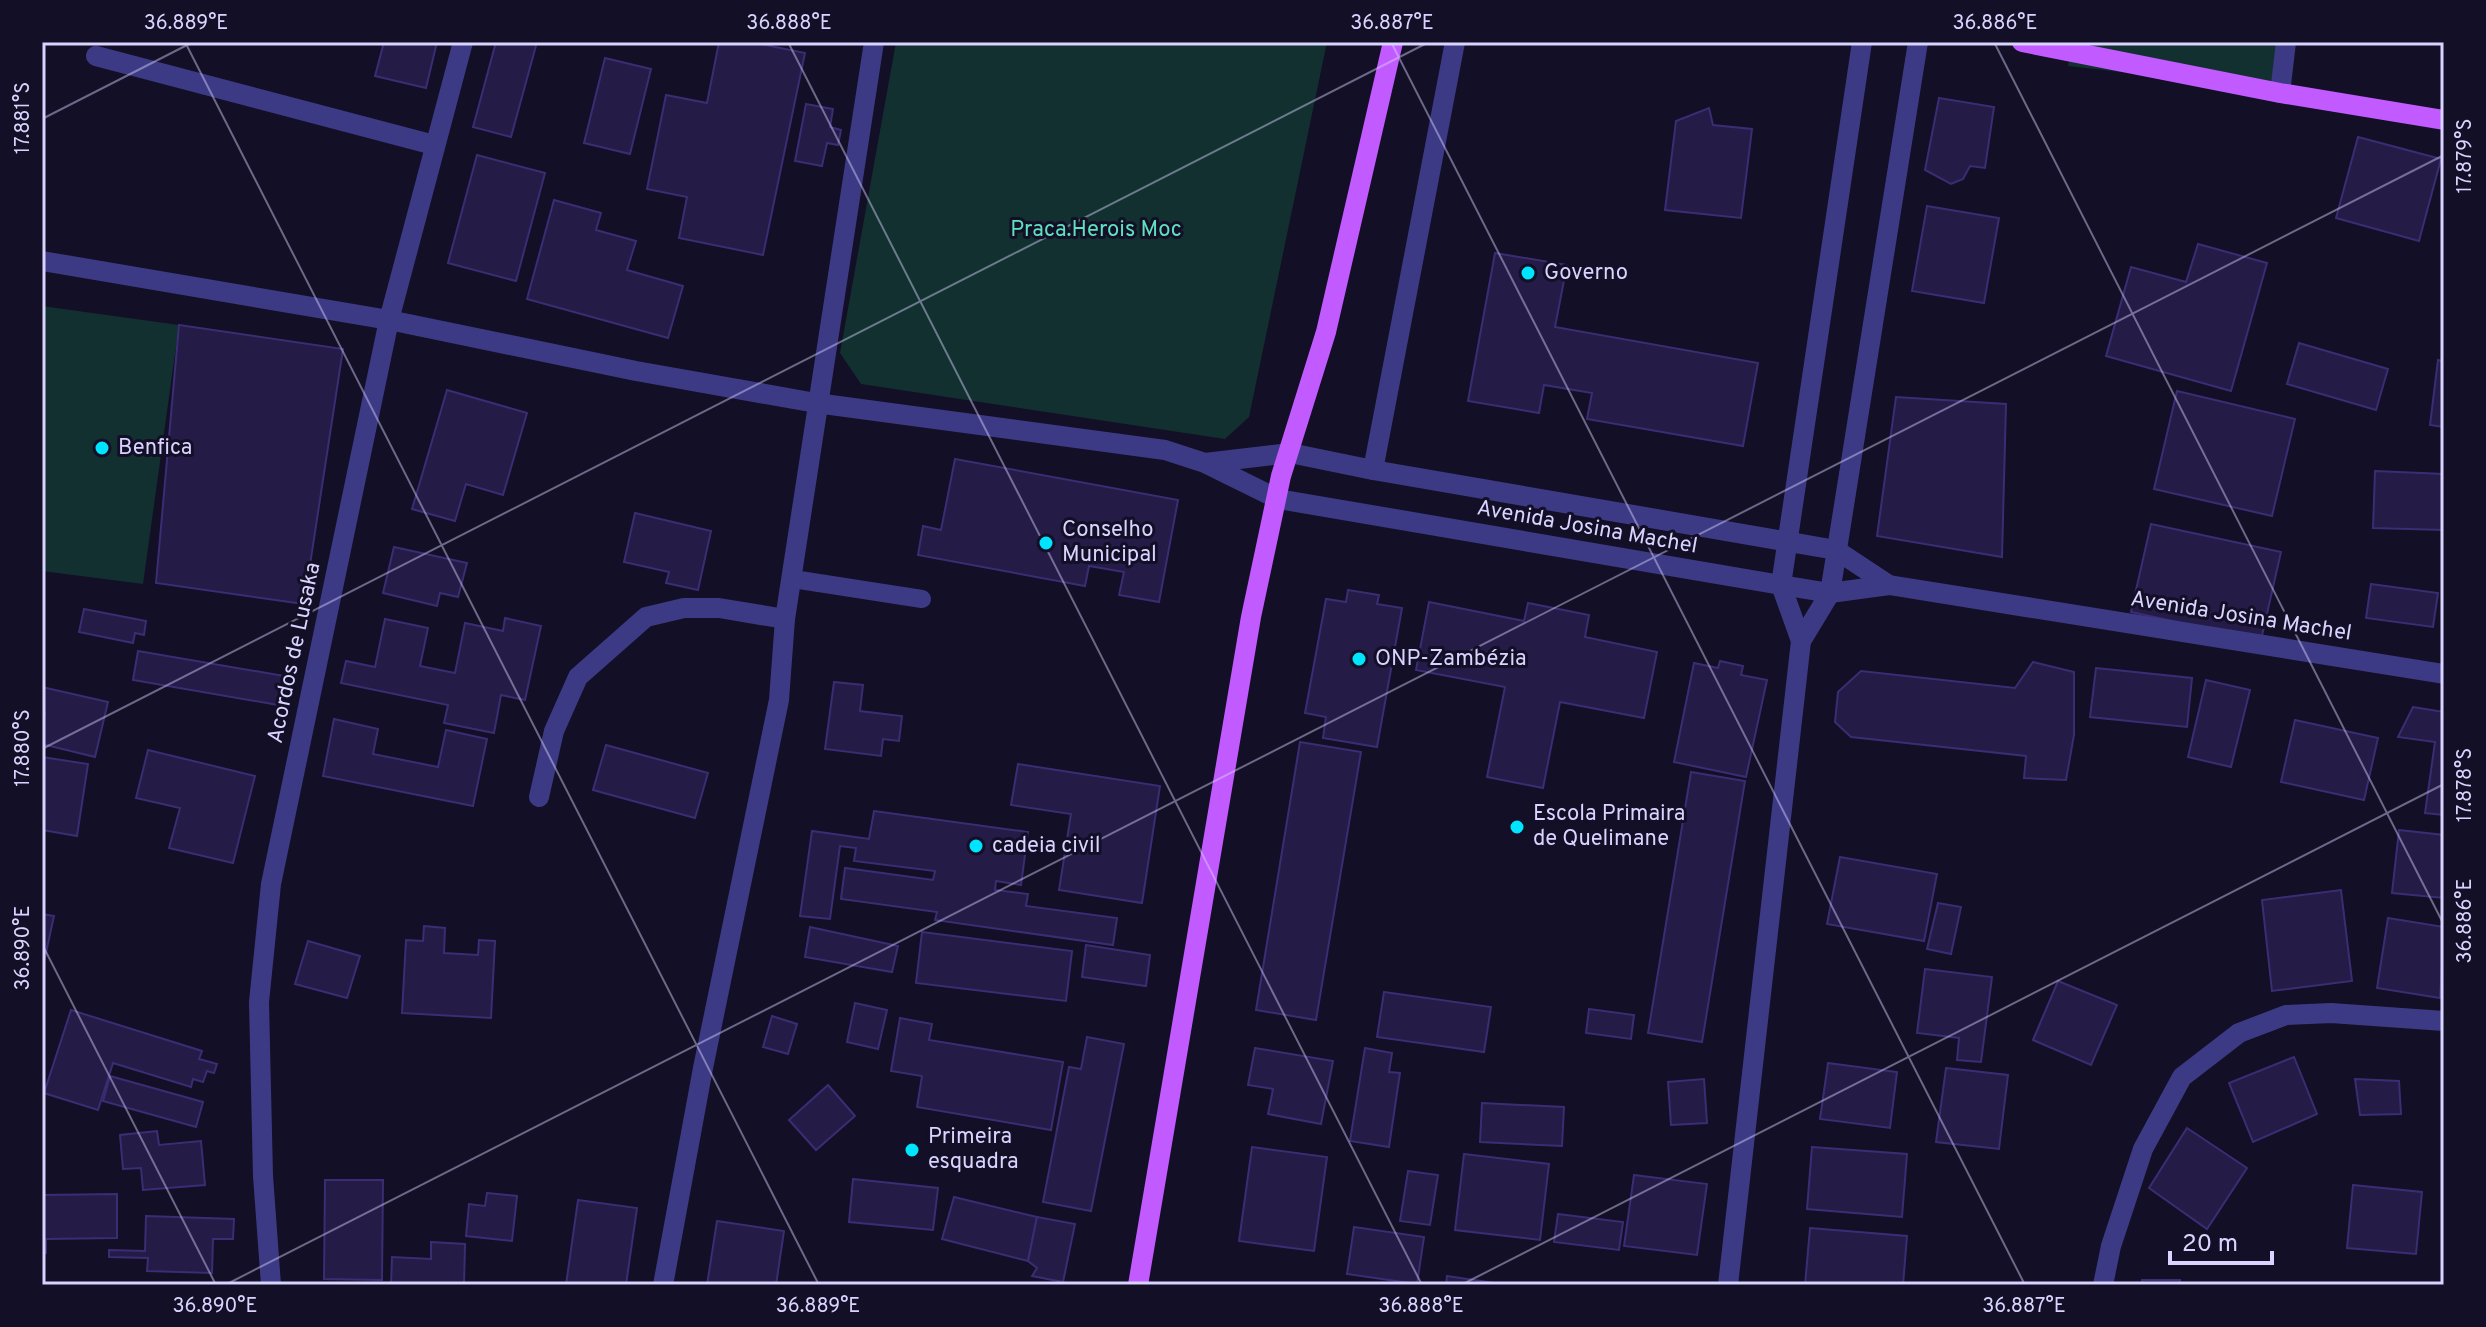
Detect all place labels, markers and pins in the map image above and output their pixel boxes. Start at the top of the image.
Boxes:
place label: Governo [1544,260,1628,287]
marker: Governo [1519,264,1537,282]
place label: Benfica [118,435,192,462]
marker: Benfica [93,439,111,457]
place label: Conselho Municipal [1062,517,1157,569]
marker: Conselho Municipal [1037,534,1055,552]
place label: ONP-Zambézia [1375,646,1527,673]
marker: ONP-Zambézia [1350,650,1368,668]
place label: Escola Primaira de Quelimane [1533,801,1685,853]
marker: Escola Primaira de Quelimane [1508,818,1526,836]
place label: cadeia civil [992,833,1100,860]
marker: cadeia civil [967,837,985,855]
place label: Primeira esquadra [928,1124,1019,1176]
marker: Primeira esquadra [903,1141,921,1159]

